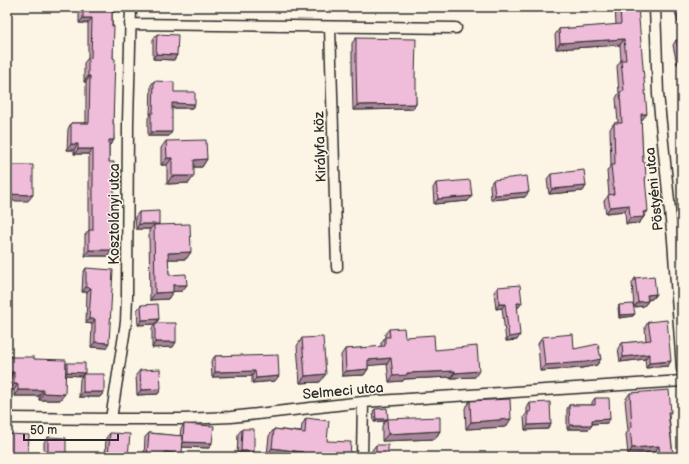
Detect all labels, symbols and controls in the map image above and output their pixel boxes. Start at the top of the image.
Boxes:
street label: Királyfa köz [310,111,330,183]
street label: Pöstyéni utca [641,146,667,232]
street label: Kosztolányi utca [106,163,123,265]
street label: Selmeci utca [302,379,384,403]
scale bar [24,416,118,442]
text: 50 m [30,423,57,438]

